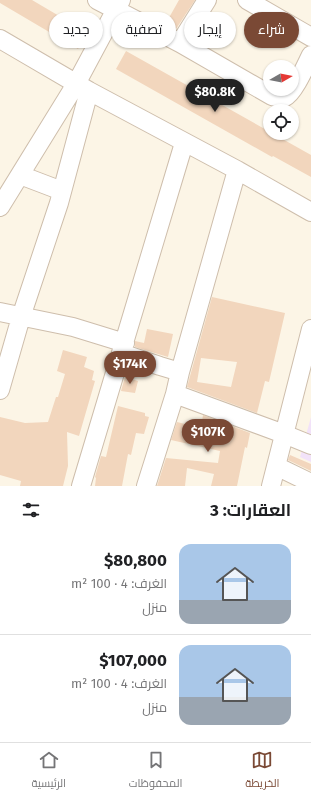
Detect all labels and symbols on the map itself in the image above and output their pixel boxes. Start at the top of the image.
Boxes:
north arrow [263,60,299,96]
pin: $80.8K [182,79,248,113]
pin: $174K [102,351,158,385]
pin: $107K [180,419,236,453]

